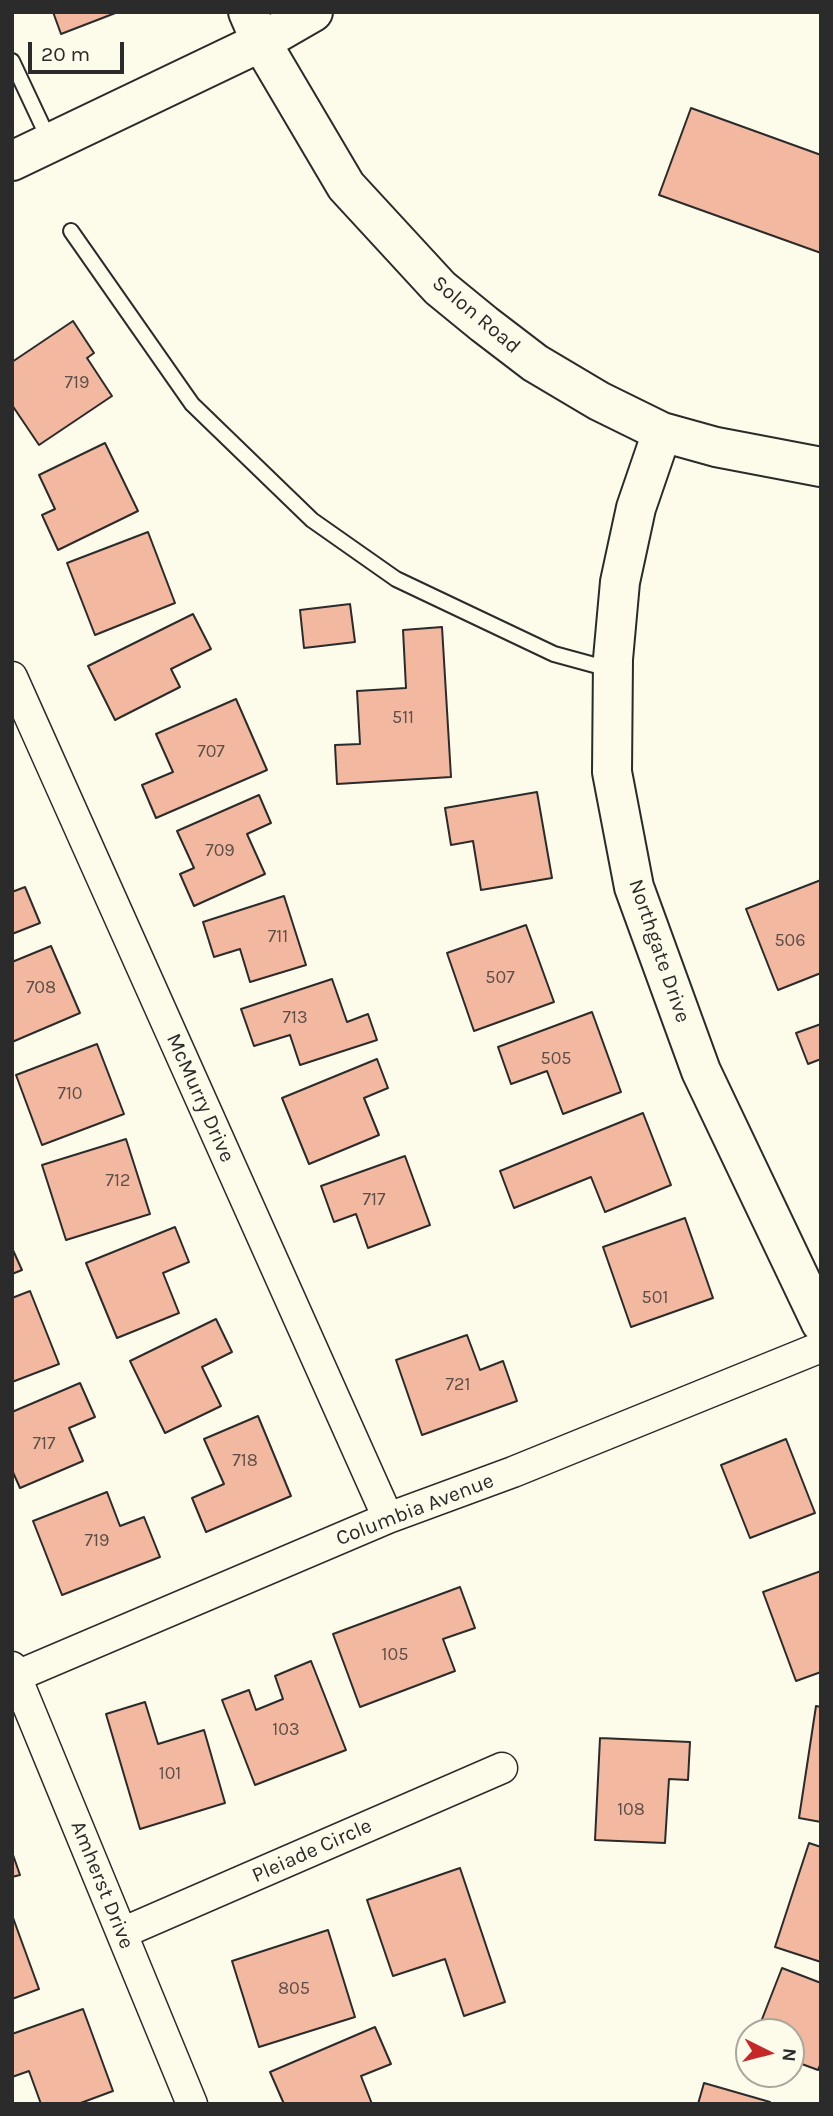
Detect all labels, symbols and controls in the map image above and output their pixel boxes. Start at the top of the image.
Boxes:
scale bar [32,28,128,72]
text: 20 m [41,42,90,66]
street label: Solon Road [427,271,525,359]
house number: 719 [65,372,89,394]
house number: 511 [392,707,414,729]
house number: 707 [197,741,225,763]
house number: 709 [205,840,235,862]
street label: Northgate Drive [623,876,695,1026]
house number: 711 [268,926,288,948]
house number: 506 [774,930,806,952]
house number: 507 [485,967,515,989]
house number: 708 [26,977,56,999]
house number: 713 [282,1007,308,1029]
street label: McMurry Drive [160,1030,240,1166]
house number: 505 [540,1048,572,1070]
house number: 710 [57,1083,83,1105]
house number: 712 [106,1170,130,1192]
house number: 717 [363,1189,385,1211]
house number: 501 [642,1287,668,1309]
house number: 721 [446,1374,470,1396]
house number: 717 [33,1433,55,1455]
house number: 718 [232,1450,258,1472]
street label: Columbia Avenue [333,1468,497,1552]
house number: 719 [85,1530,109,1552]
house number: 105 [382,1644,408,1666]
house number: 103 [272,1719,300,1741]
house number: 101 [159,1763,181,1785]
house number: 108 [617,1799,645,1821]
street label: Pleiade Circle [248,1813,376,1889]
street label: Amherst Drive [65,1817,139,1953]
house number: 805 [278,1978,310,2000]
north arrow [735,2018,805,2088]
text: N [777,2047,801,2063]

